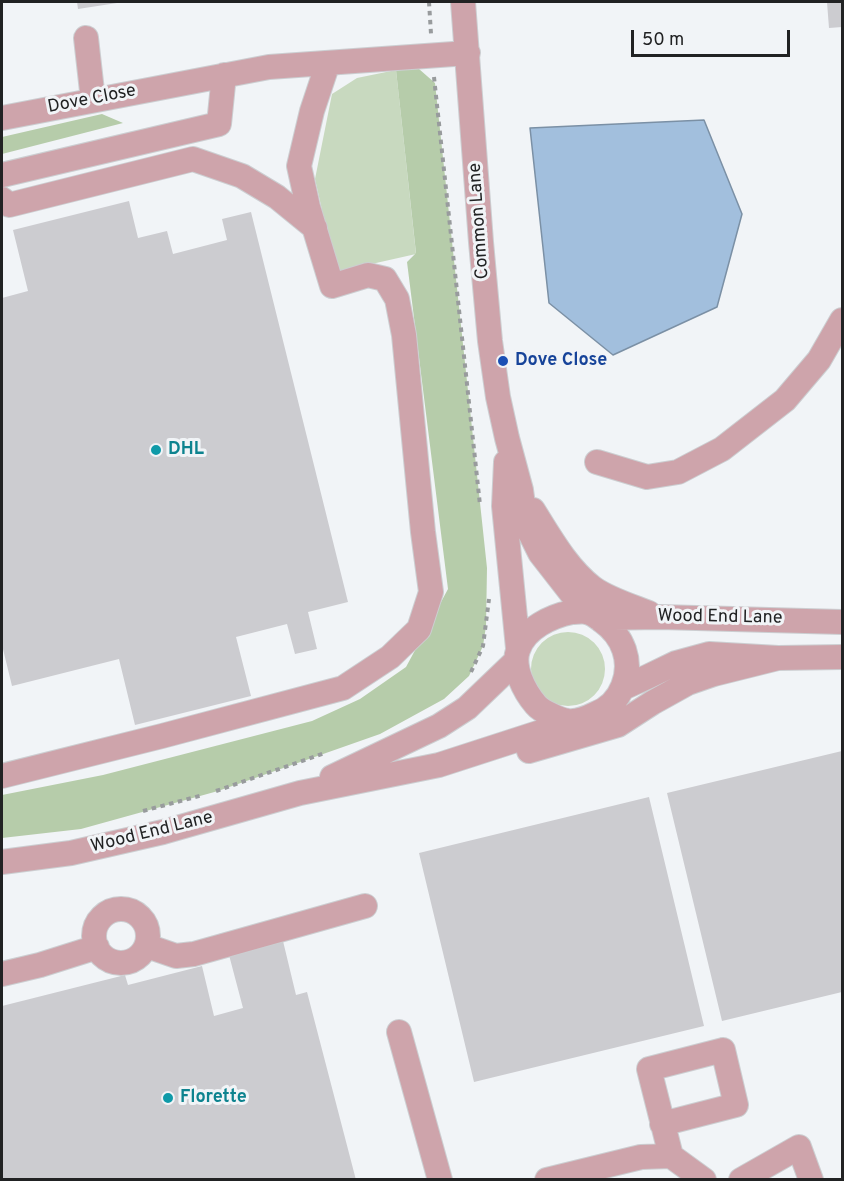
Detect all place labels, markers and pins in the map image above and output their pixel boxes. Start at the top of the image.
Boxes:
place label: Dove Close [515,350,607,372]
marker: Dove Close [496,354,510,368]
place label: DHL [168,439,204,461]
marker: DHL [149,443,163,457]
place label: Florette [180,1087,247,1109]
marker: Florette [161,1091,175,1105]

